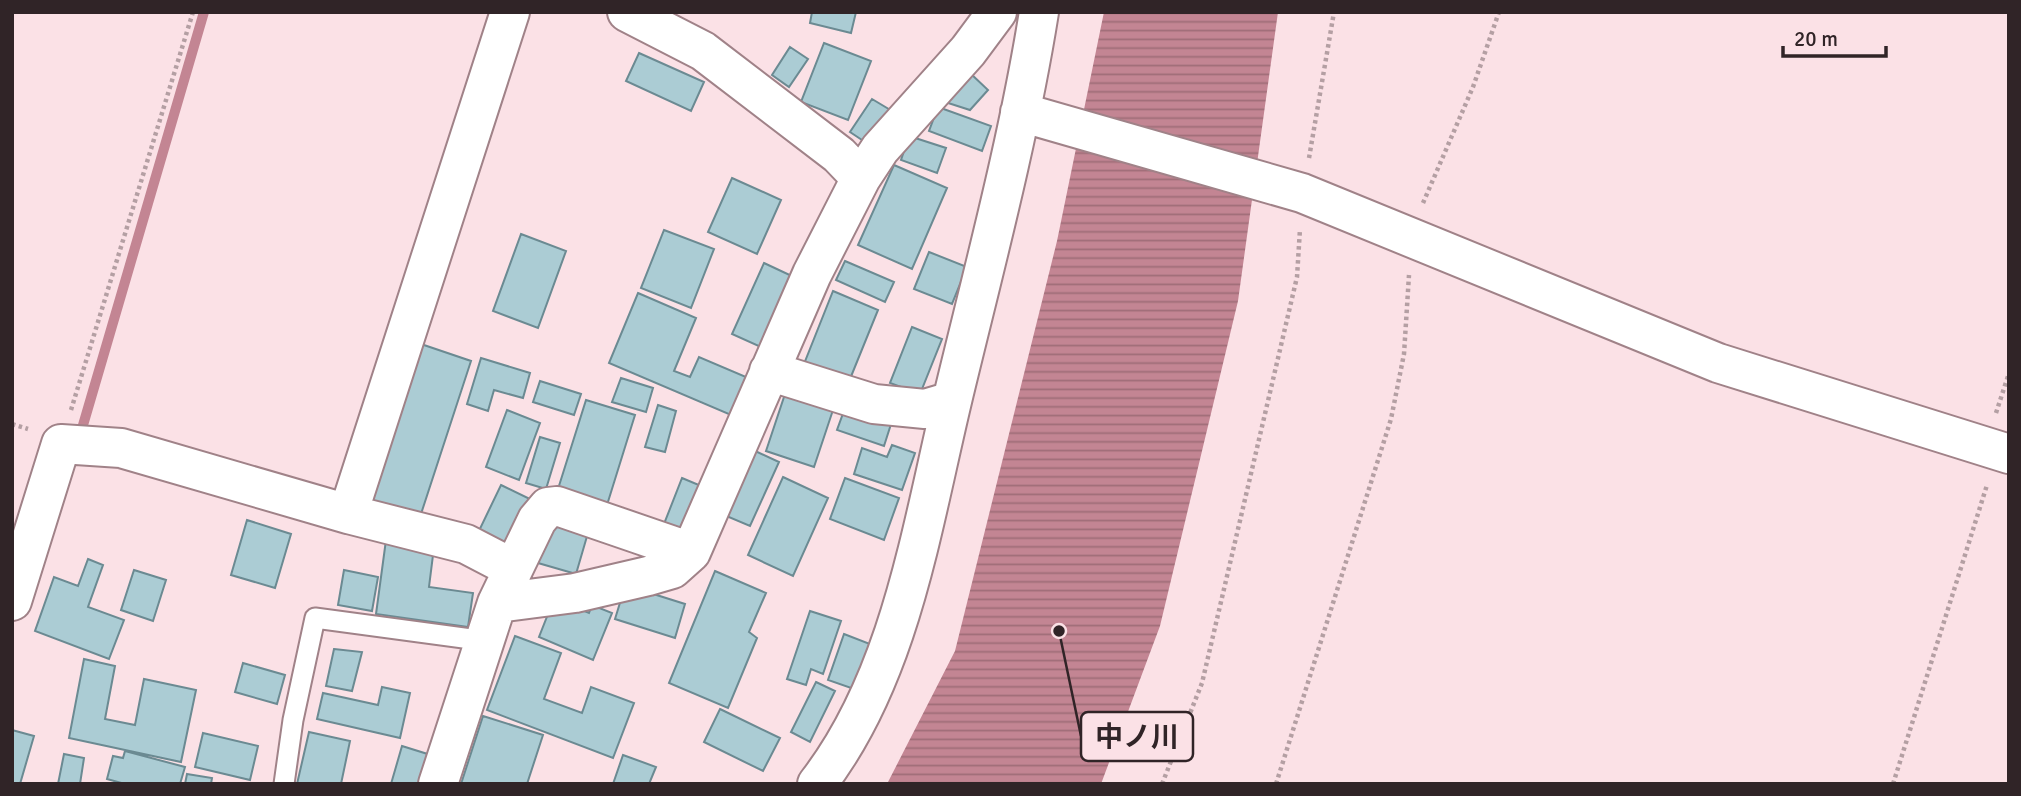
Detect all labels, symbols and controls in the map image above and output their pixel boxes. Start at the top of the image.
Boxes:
scale bar [1783,14,1886,58]
text: 20 m [1794,26,1838,52]
callout: 中ノ川 [1081,712,1193,761]
text: 中ノ川 [1095,720,1179,754]

